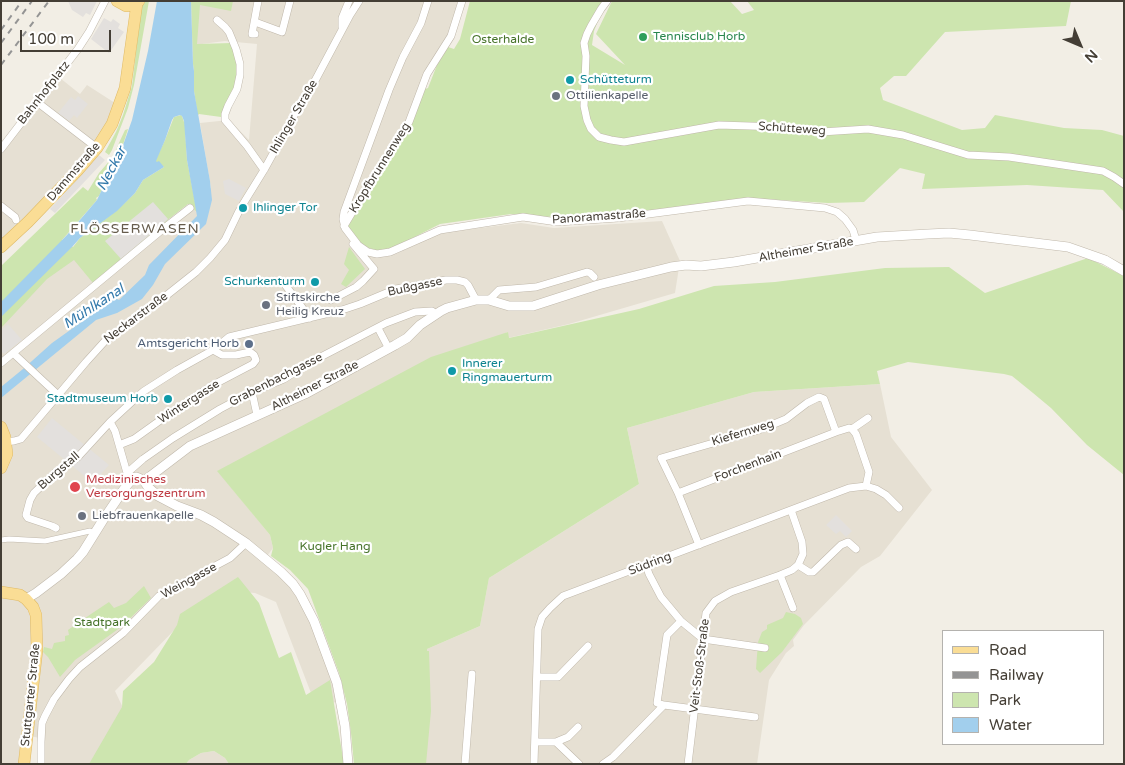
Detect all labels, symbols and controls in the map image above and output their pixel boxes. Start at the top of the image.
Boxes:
scale bar [22,20,114,52]
north arrow [1055,20,1105,70]
text: 100 m [28,30,74,48]
place label: Tennisclub Horb [653,30,745,44]
marker: Tennisclub Horb [637,31,649,43]
park label: Osterhalde [472,33,534,47]
text: N [1081,46,1101,66]
street label: Bahnhofplatz [15,58,73,128]
place label: Schütteturm [580,73,652,87]
marker: Schütteturm [564,74,576,86]
street label: Ihlinger Straße [267,77,321,157]
place label: Ottilienkapelle [566,89,648,103]
marker: Ottilienkapelle [550,90,562,102]
street label: Schütteweg [758,119,826,139]
street label: Kropfbrunnenweg [346,120,414,216]
street label: Dammstraße [44,140,104,204]
water label: Neckar [94,144,130,194]
place label: Ihlinger Tor [253,201,317,215]
marker: Ihlinger Tor [237,202,249,214]
street label: Panoramastraße [552,207,646,227]
district label: FLÖSSERWASEN [69,221,201,237]
street label: Altheimer Straße [757,235,855,265]
street label: Bußgasse [386,274,444,300]
place label: Schurkenturm [224,275,305,289]
marker: Schurkenturm [309,276,321,288]
water label: Mühlkanal [60,281,128,333]
street label: Neckarstraße [101,289,171,347]
place label: Stiftskirche Heilig Kreuz [276,291,344,319]
marker: Stiftskirche Heilig Kreuz [260,299,272,311]
place label: Amtsgericht Horb [137,337,239,351]
marker: Amtsgericht Horb [243,338,255,350]
street label: Grabenbachgasse [227,350,325,410]
place label: Innerer Ringmauerturm [462,357,552,385]
street label: Altheimer Straße [269,358,361,414]
marker: Innerer Ringmauerturm [446,365,458,377]
street label: Wintergasse [156,377,222,427]
place label: Stadtmuseum Horb [47,392,158,406]
marker: Stadtmuseum Horb [162,393,174,405]
street label: Kiefernweg [710,417,776,449]
street label: Forchenhain [712,447,784,485]
street label: Burgstall [35,449,83,493]
place label: Medizinisches Versorgungszentrum [86,473,205,501]
marker: Medizinisches Versorgungszentrum [68,480,82,494]
place label: Liebfrauenkapelle [92,509,194,523]
marker: Liebfrauenkapelle [76,510,88,522]
park label: Kugler Hang [299,540,371,554]
street label: Südring [627,549,673,579]
street label: Weingasse [159,560,219,602]
park label: Stadtpark [74,616,130,630]
street label: Veit-Stoß-Straße [687,618,713,714]
legend [942,630,1105,745]
text: Road [989,641,1027,659]
street label: Stuttgarter Straße [18,643,44,747]
text: Railway [989,666,1044,684]
text: Park [989,691,1021,709]
text: Water [989,716,1032,734]

